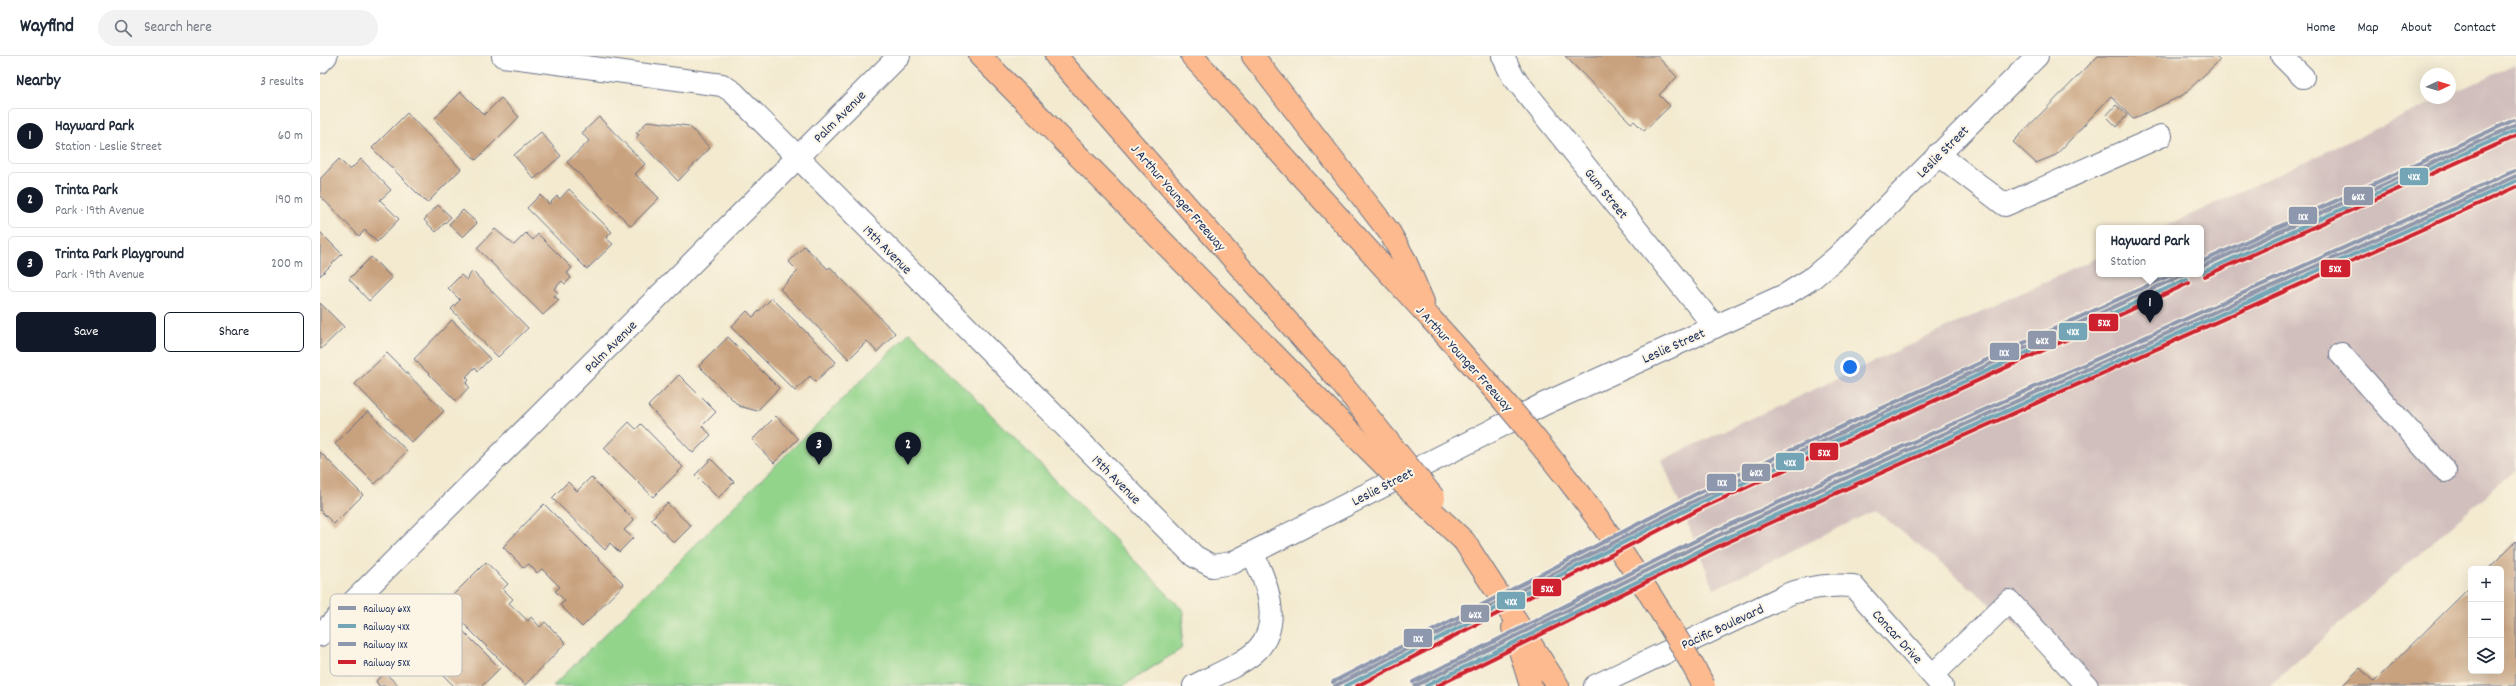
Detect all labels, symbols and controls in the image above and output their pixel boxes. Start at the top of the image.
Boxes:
search box [98,10,378,46]
text: Wayfind [20,14,74,41]
icon: search [112,17,134,39]
text: Search here [144,17,212,39]
text: Home [2306,18,2335,38]
text: Map [2357,18,2379,38]
text: About [2401,18,2432,38]
text: Contact [2454,18,2496,38]
north arrow [2420,68,2456,104]
text: Nearby [16,70,60,94]
text: 3 results [260,73,304,92]
street label: Palm Avenue [810,87,871,148]
text: Hayward Park [55,116,134,138]
street label: Leslie Street [1913,122,1974,183]
text: 1 [29,127,31,146]
text: 60 m [278,127,303,146]
text: Station · Leslie Street [55,138,162,157]
street label: J Arthur Younger Freeway [1125,140,1230,257]
street label: Gum Street [1579,165,1632,224]
line badge: 4XX [2399,167,2429,186]
text: 4XX [2408,170,2420,186]
text: Trinta Park [55,180,118,202]
line badge: 6XX [2343,186,2374,206]
text: 6XX [2351,190,2365,206]
text: 2 [27,191,33,210]
text: 190 m [275,191,303,210]
text: Park · 19th Avenue [55,202,144,221]
line badge: 1XX [2288,206,2318,225]
text: 1XX [2298,210,2308,226]
street label: 19th Avenue [857,221,916,280]
popup [2096,225,2204,277]
text: Hayward Park [2110,231,2190,253]
text: Trinta Park Playground [55,244,184,266]
text: Station [2110,253,2146,272]
text: 3 [27,255,33,274]
text: 200 m [271,255,303,274]
line badge: 5XX [2320,259,2351,278]
text: 5XX [2329,262,2342,278]
text: Park · 19th Avenue [55,266,144,285]
pin: 1 [2137,290,2163,323]
street label: J Arthur Younger Freeway [1410,302,1517,417]
button: Save [16,312,156,352]
button: Share [164,312,304,352]
line badge: 5XX [2088,313,2119,332]
text: 5XX [2098,316,2111,332]
street label: Palm Avenue [581,317,642,378]
line badge: 4XX [2058,322,2088,341]
street label: Leslie Street [1639,324,1709,370]
text: 4XX [2067,325,2079,341]
line badge: 6XX [2027,330,2057,350]
text: 6XX [2035,334,2049,350]
line badge: 1XX [1989,342,2020,361]
text: 1XX [1999,346,2009,362]
your location [1840,357,1860,377]
pin: 3 [806,432,832,465]
pin: 2 [895,432,921,465]
line badge: 5XX [1809,442,1839,461]
text: 5XX [1818,446,1831,462]
street label: 19th Avenue [1086,451,1145,510]
line badge: 4XX [1775,452,1805,471]
text: 4XX [1784,456,1796,472]
line badge: 6XX [1741,463,1771,482]
street label: Leslie Street [1348,464,1417,512]
text: 6XX [1749,466,1763,482]
line badge: 1XX [1706,473,1737,492]
text: 1XX [1717,476,1727,492]
map controls [2468,566,2504,674]
button: + [2468,566,2504,602]
line badge: 5XX [1532,578,1562,597]
text: 5XX [1541,582,1554,598]
line badge: 4XX [1496,591,1526,610]
legend [330,594,462,676]
text: 4XX [1505,595,1517,611]
street label: Pacific Boulevard [1678,600,1767,656]
text: Railway 6XX [363,602,411,618]
button: − [2468,602,2504,638]
line badge: 6XX [1460,604,1490,623]
street label: Concar Drive [1867,606,1926,669]
text: 6XX [1468,608,1482,624]
text: Railway 4XX [363,620,410,636]
line badge: 1XX [1403,628,1433,648]
text: 1XX [1413,632,1423,648]
text: Railway 1XX [363,638,408,654]
button: layers [2468,638,2504,674]
text: Railway 5XX [363,656,410,672]

